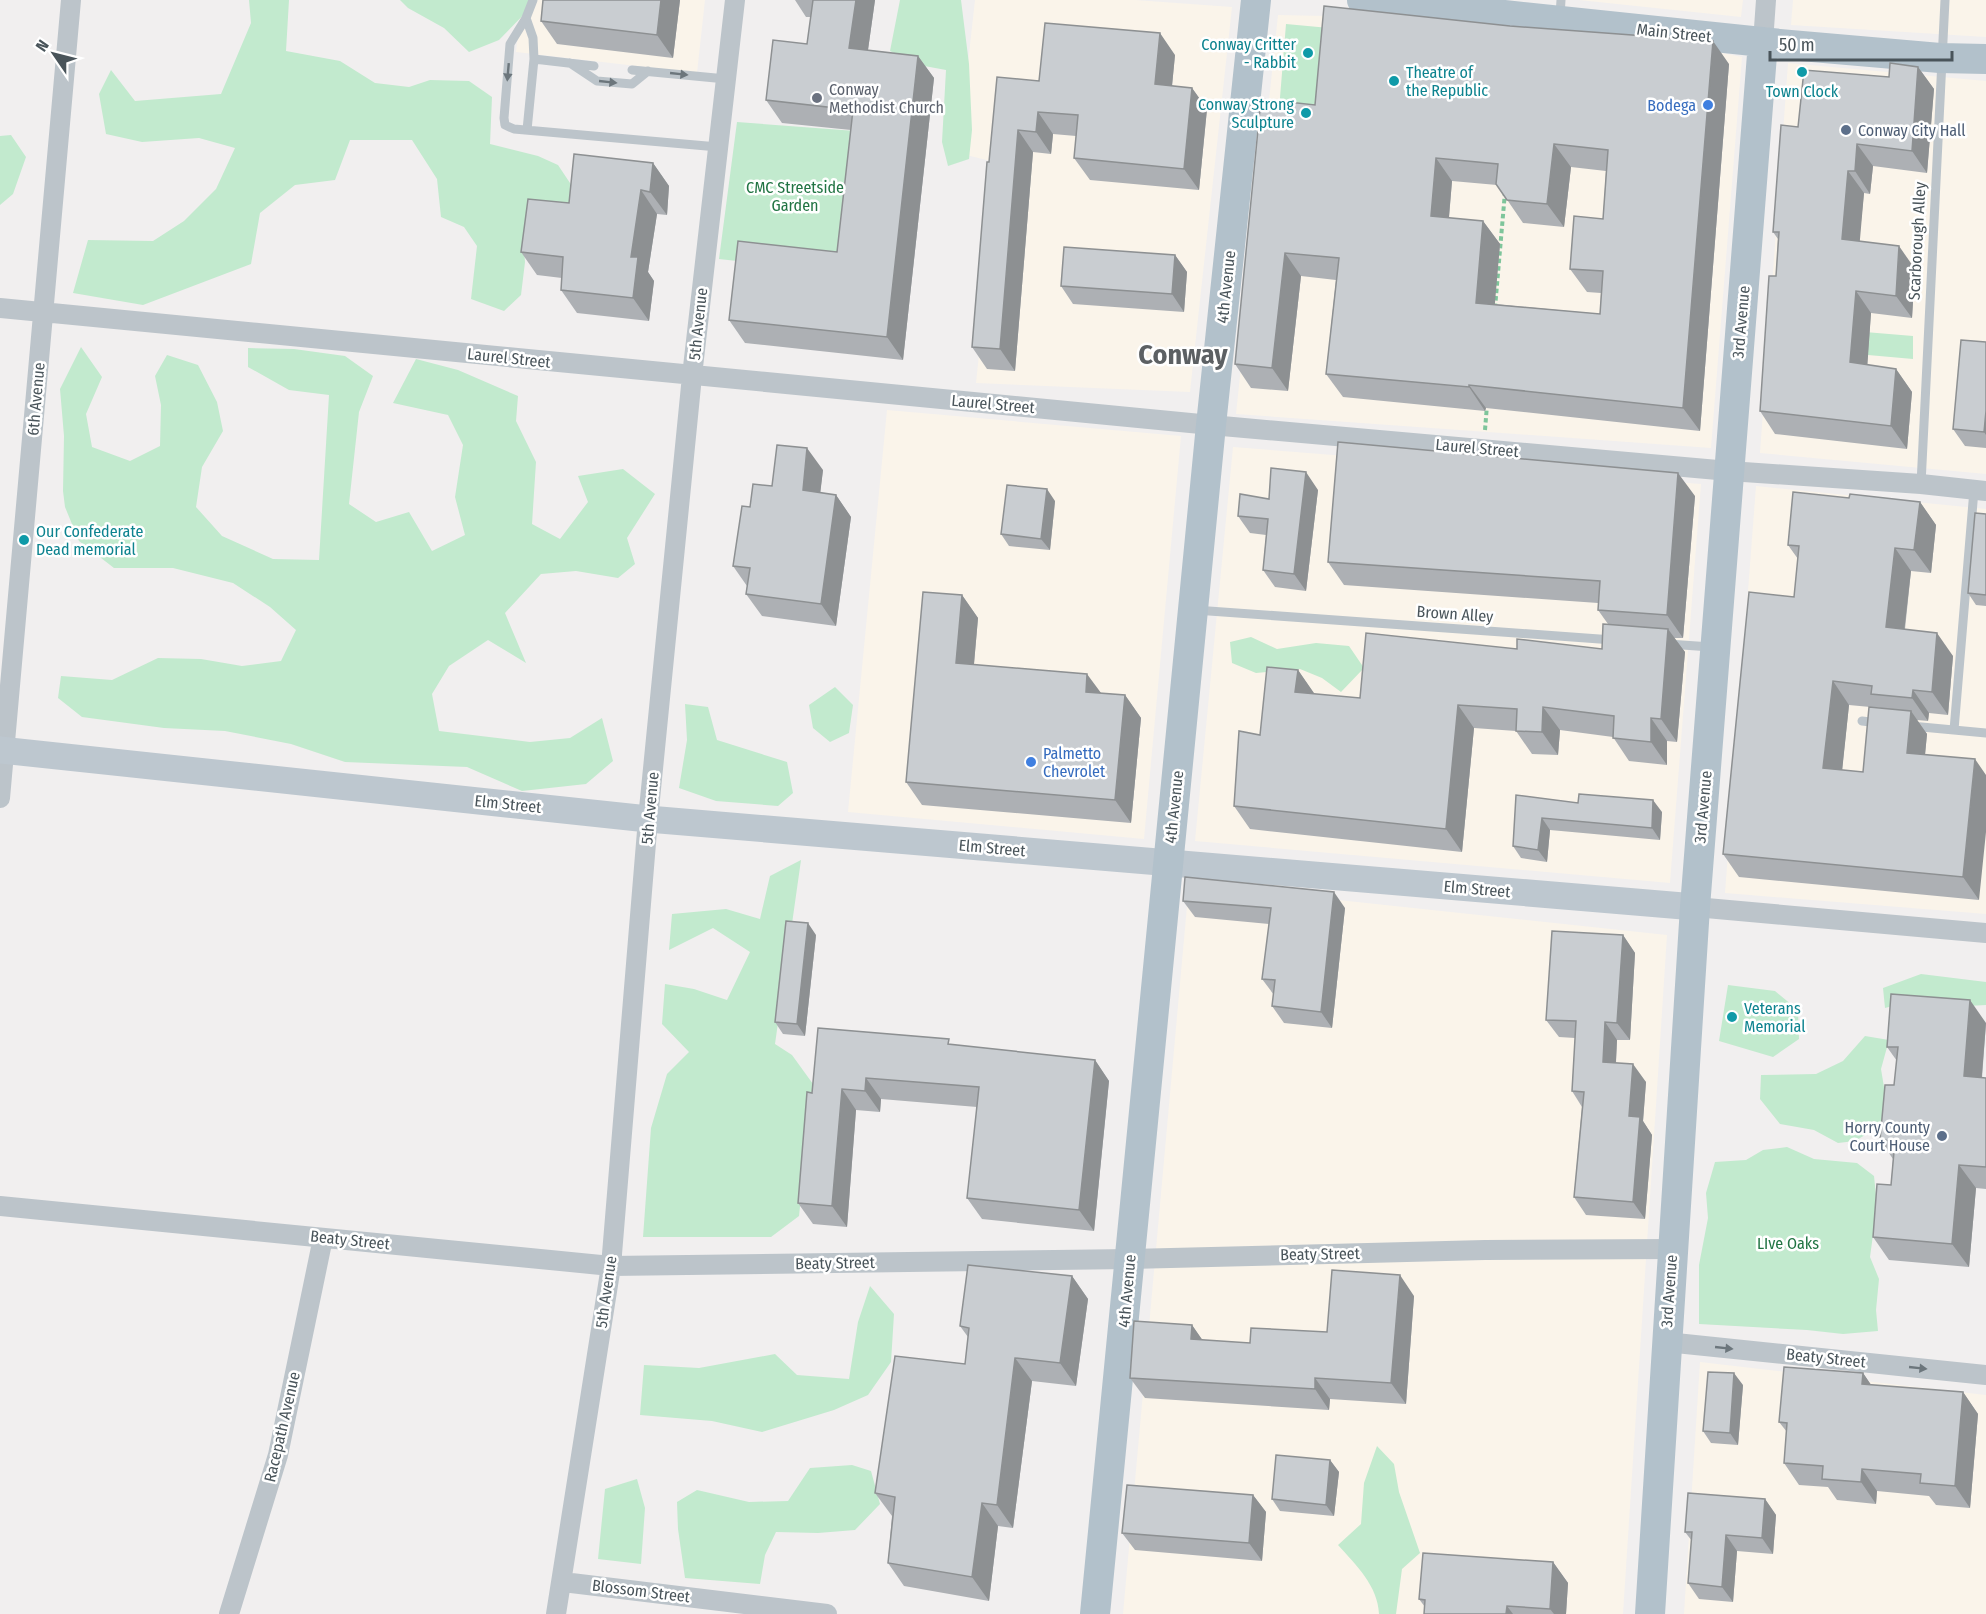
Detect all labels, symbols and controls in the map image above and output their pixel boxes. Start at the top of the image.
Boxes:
street label: Main Street [1636,20,1713,46]
north arrow [24,24,84,84]
scale bar [1770,24,1952,62]
text: 50 m [1779,34,1815,56]
place label: Conway Critter - Rabbit [1201,35,1297,72]
text: N [32,36,53,55]
marker: Conway Critter - Rabbit [1301,46,1315,60]
one-way arrow [503,62,513,81]
place label: Theatre of the Republic [1406,63,1488,100]
marker: Town Clock [1795,65,1809,79]
one-way arrow [669,70,688,79]
marker: Theatre of the Republic [1387,74,1401,88]
one-way arrow [599,77,618,87]
place label: Conway Methodist Church [829,80,944,117]
place label: Town Clock [1766,82,1839,101]
marker: Conway Methodist Church [810,91,824,105]
place label: Conway Strong Sculpture [1198,95,1294,132]
place label: Bodega [1647,96,1696,115]
marker: Bodega [1701,98,1715,112]
marker: Conway Strong Sculpture [1299,106,1313,120]
place label: Conway City Hall [1858,121,1966,140]
marker: Conway City Hall [1839,123,1853,137]
park label: CMC Streetside Garden [746,178,844,215]
street label: Scarborough Alley [1904,181,1930,301]
street label: 4th Avenue [1213,249,1239,324]
street label: 3rd Avenue [1728,285,1754,359]
street label: 5th Avenue [685,287,711,361]
district label: Conway [1138,338,1228,371]
street label: Laurel Street [466,344,552,372]
street label: 6th Avenue [23,362,49,436]
street label: Laurel Street [951,391,1036,417]
street label: Laurel Street [1435,435,1520,461]
place label: Our Confederate Dead memorial [36,522,143,559]
marker: Our Confederate Dead memorial [17,533,31,547]
street label: Brown Alley [1416,602,1495,626]
place label: Palmetto Chevrolet [1043,744,1106,781]
marker: Palmetto Chevrolet [1024,755,1038,769]
street label: 4th Avenue [1161,769,1187,844]
street label: 3rd Avenue [1690,770,1716,844]
street label: 5th Avenue [637,771,663,845]
street label: Elm Street [474,791,543,817]
street label: Elm Street [958,836,1027,860]
street label: Elm Street [1443,877,1512,901]
place label: Veterans Memorial [1744,999,1806,1036]
marker: Veterans Memorial [1725,1010,1739,1024]
place label: Horry County Court House [1844,1118,1931,1155]
marker: Horry County Court House [1935,1129,1949,1143]
street label: Beaty Street [309,1226,391,1254]
park label: LIve Oaks [1757,1234,1819,1253]
street label: Beaty Street [1280,1244,1361,1264]
street label: Beaty Street [795,1253,876,1273]
street label: 4th Avenue [1114,1254,1140,1328]
street label: 3rd Avenue [1657,1254,1681,1328]
street label: 5th Avenue [592,1255,620,1329]
one-way arrow [1715,1343,1734,1353]
street label: Beaty Street [1785,1344,1867,1372]
one-way arrow [1909,1363,1928,1373]
street label: Racepath Avenue [260,1370,304,1484]
street label: Blossom Street [591,1576,692,1607]

